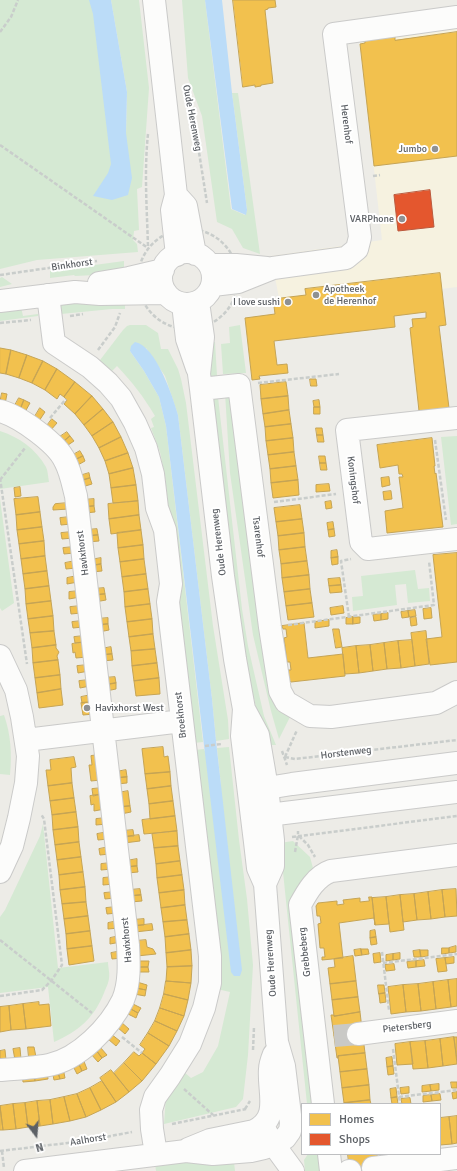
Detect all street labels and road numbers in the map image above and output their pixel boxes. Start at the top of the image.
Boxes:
street label: Oude Herenweg [180,84,204,152]
street label: Herenhof [338,104,354,144]
street label: Binkhorst [51,256,93,274]
street label: Koningshof [344,455,362,505]
street label: Oude Herenweg [209,508,229,576]
street label: Tsarenhof [250,516,266,558]
street label: Havixhorst [74,530,92,576]
street label: Broekhorst [173,691,189,739]
street label: Horstenweg [320,744,372,762]
street label: Havixhorst [119,917,135,963]
street label: Grebbeberg [296,927,314,977]
street label: Oude Herenweg [263,929,279,997]
street label: Pietersberg [382,1018,432,1036]
street label: Aalhorst [69,1131,107,1149]

